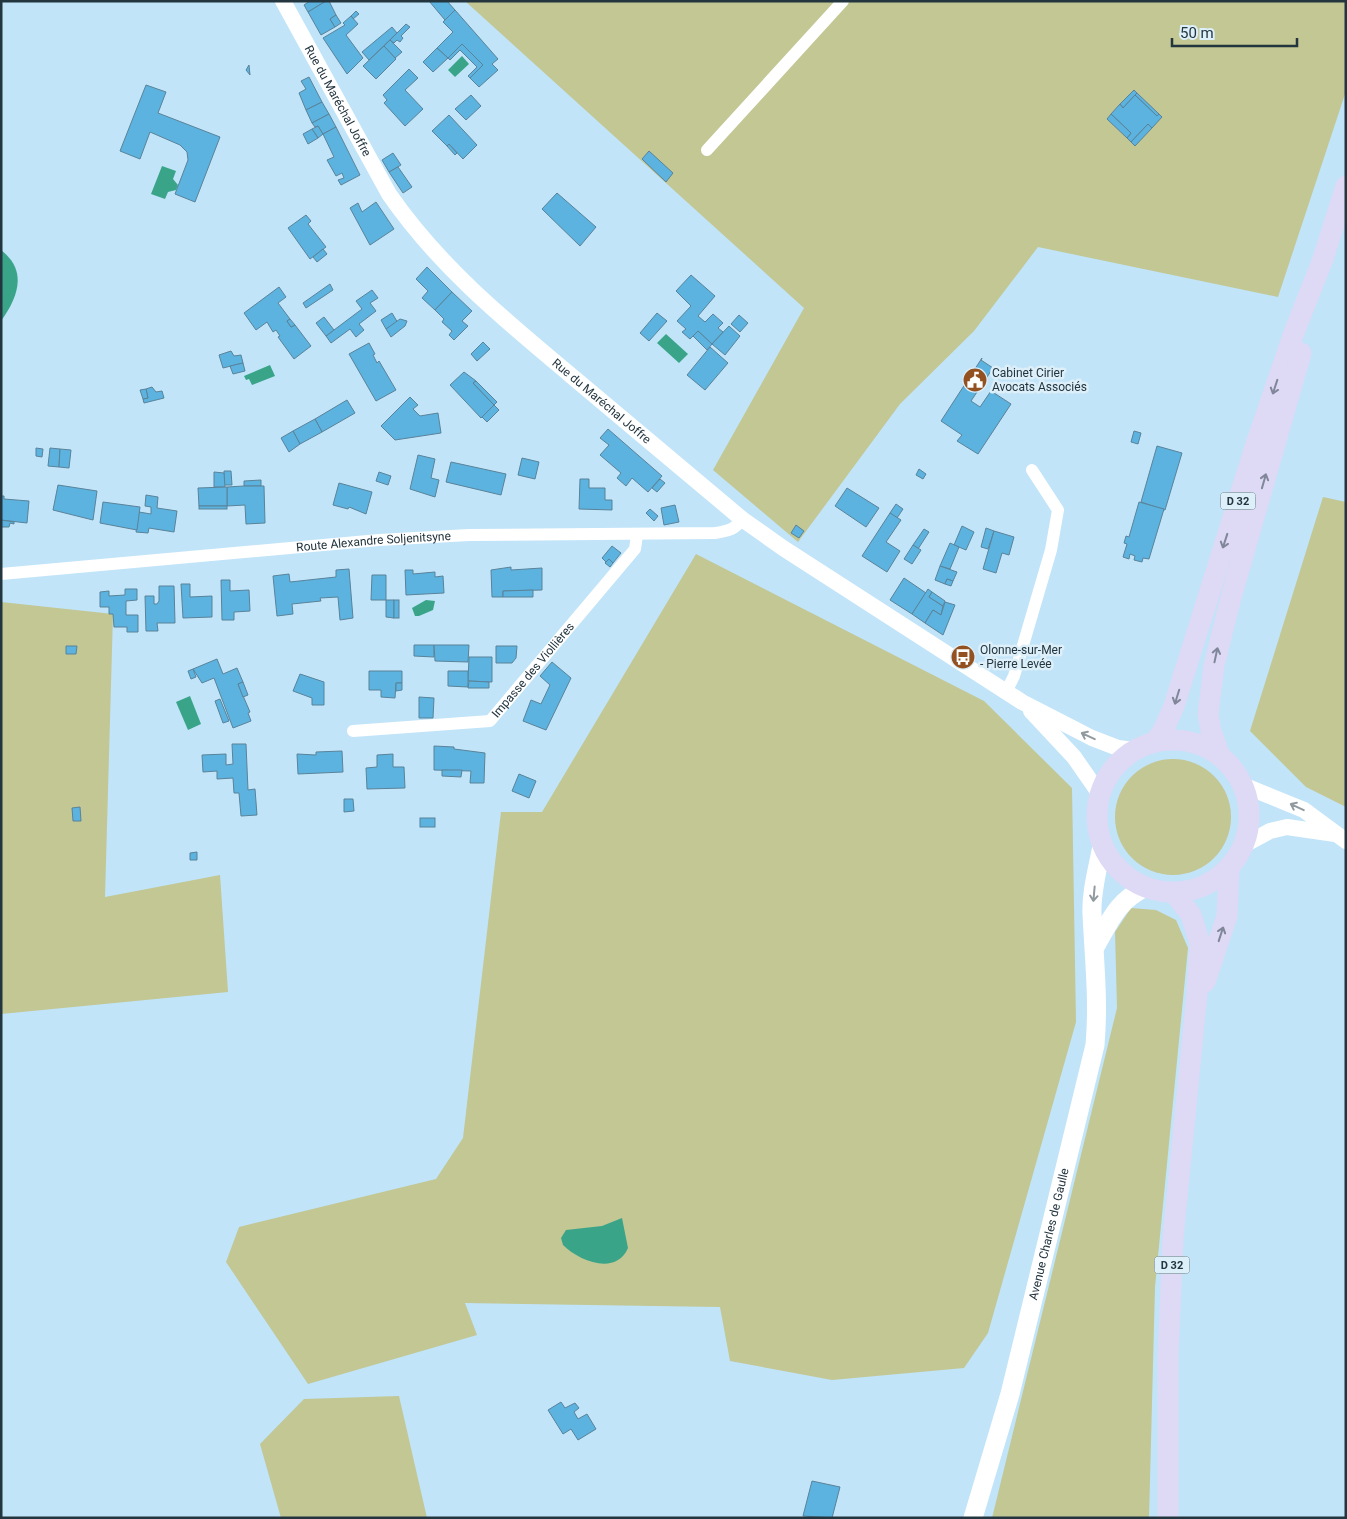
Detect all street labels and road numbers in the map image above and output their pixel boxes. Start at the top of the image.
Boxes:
street label: Rue du Maréchal Joffre [302,43,374,159]
street label: Rue du Maréchal Joffre [549,356,654,447]
road number: D 32 [1220,492,1256,510]
street label: Route Alexandre Soljenitsyne [296,529,451,554]
street label: Impasse des Viollières [489,620,577,721]
street label: Avenue Charles de Gaulle [1026,1167,1072,1302]
road number: D 32 [1154,1256,1190,1274]

